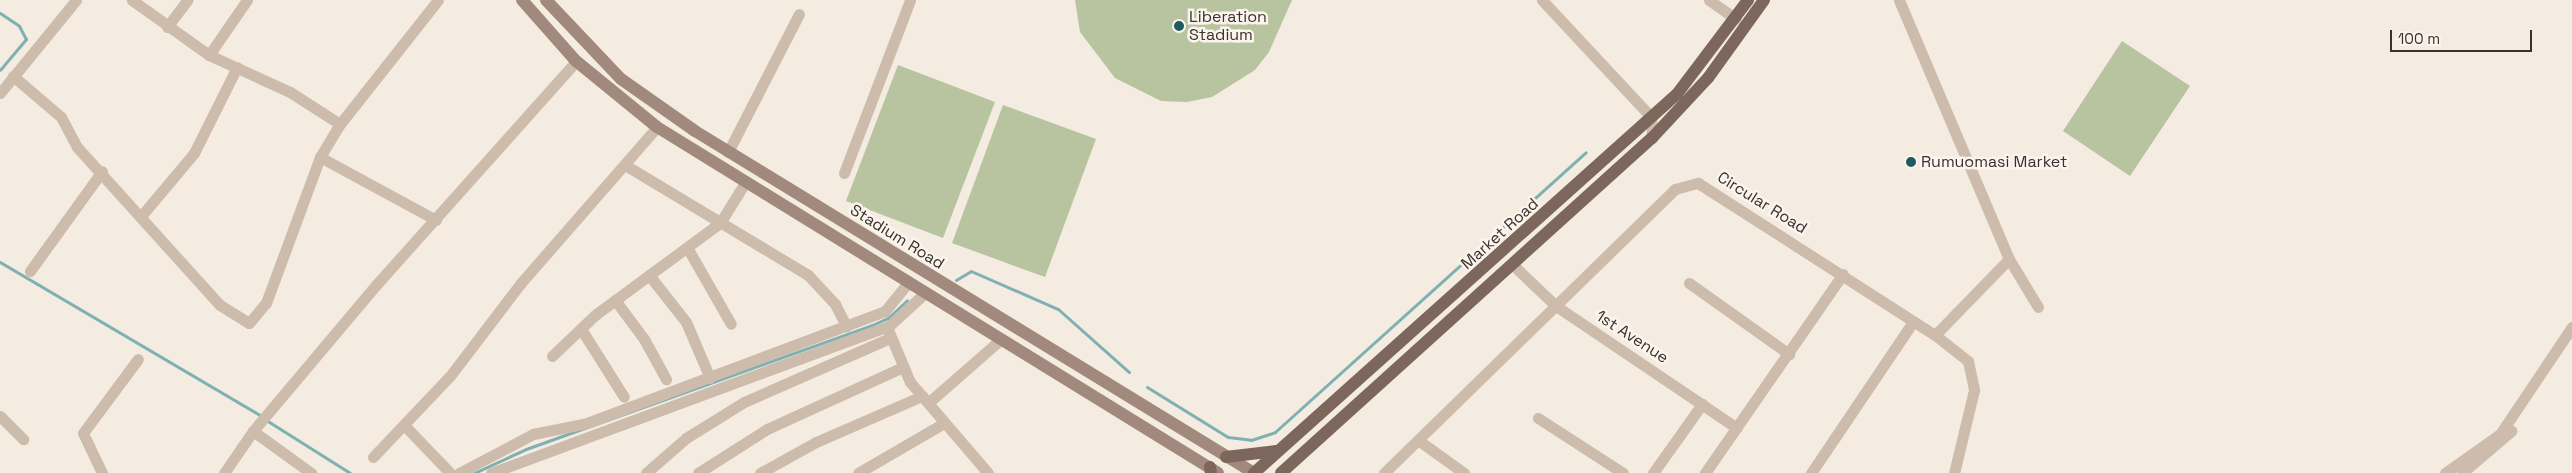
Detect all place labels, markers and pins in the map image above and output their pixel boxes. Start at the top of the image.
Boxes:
place label: Liberation Stadium [1189,7,1267,45]
marker: Liberation Stadium [1173,20,1185,32]
place label: Rumuomasi Market [1921,152,2067,172]
marker: Rumuomasi Market [1905,156,1917,168]

